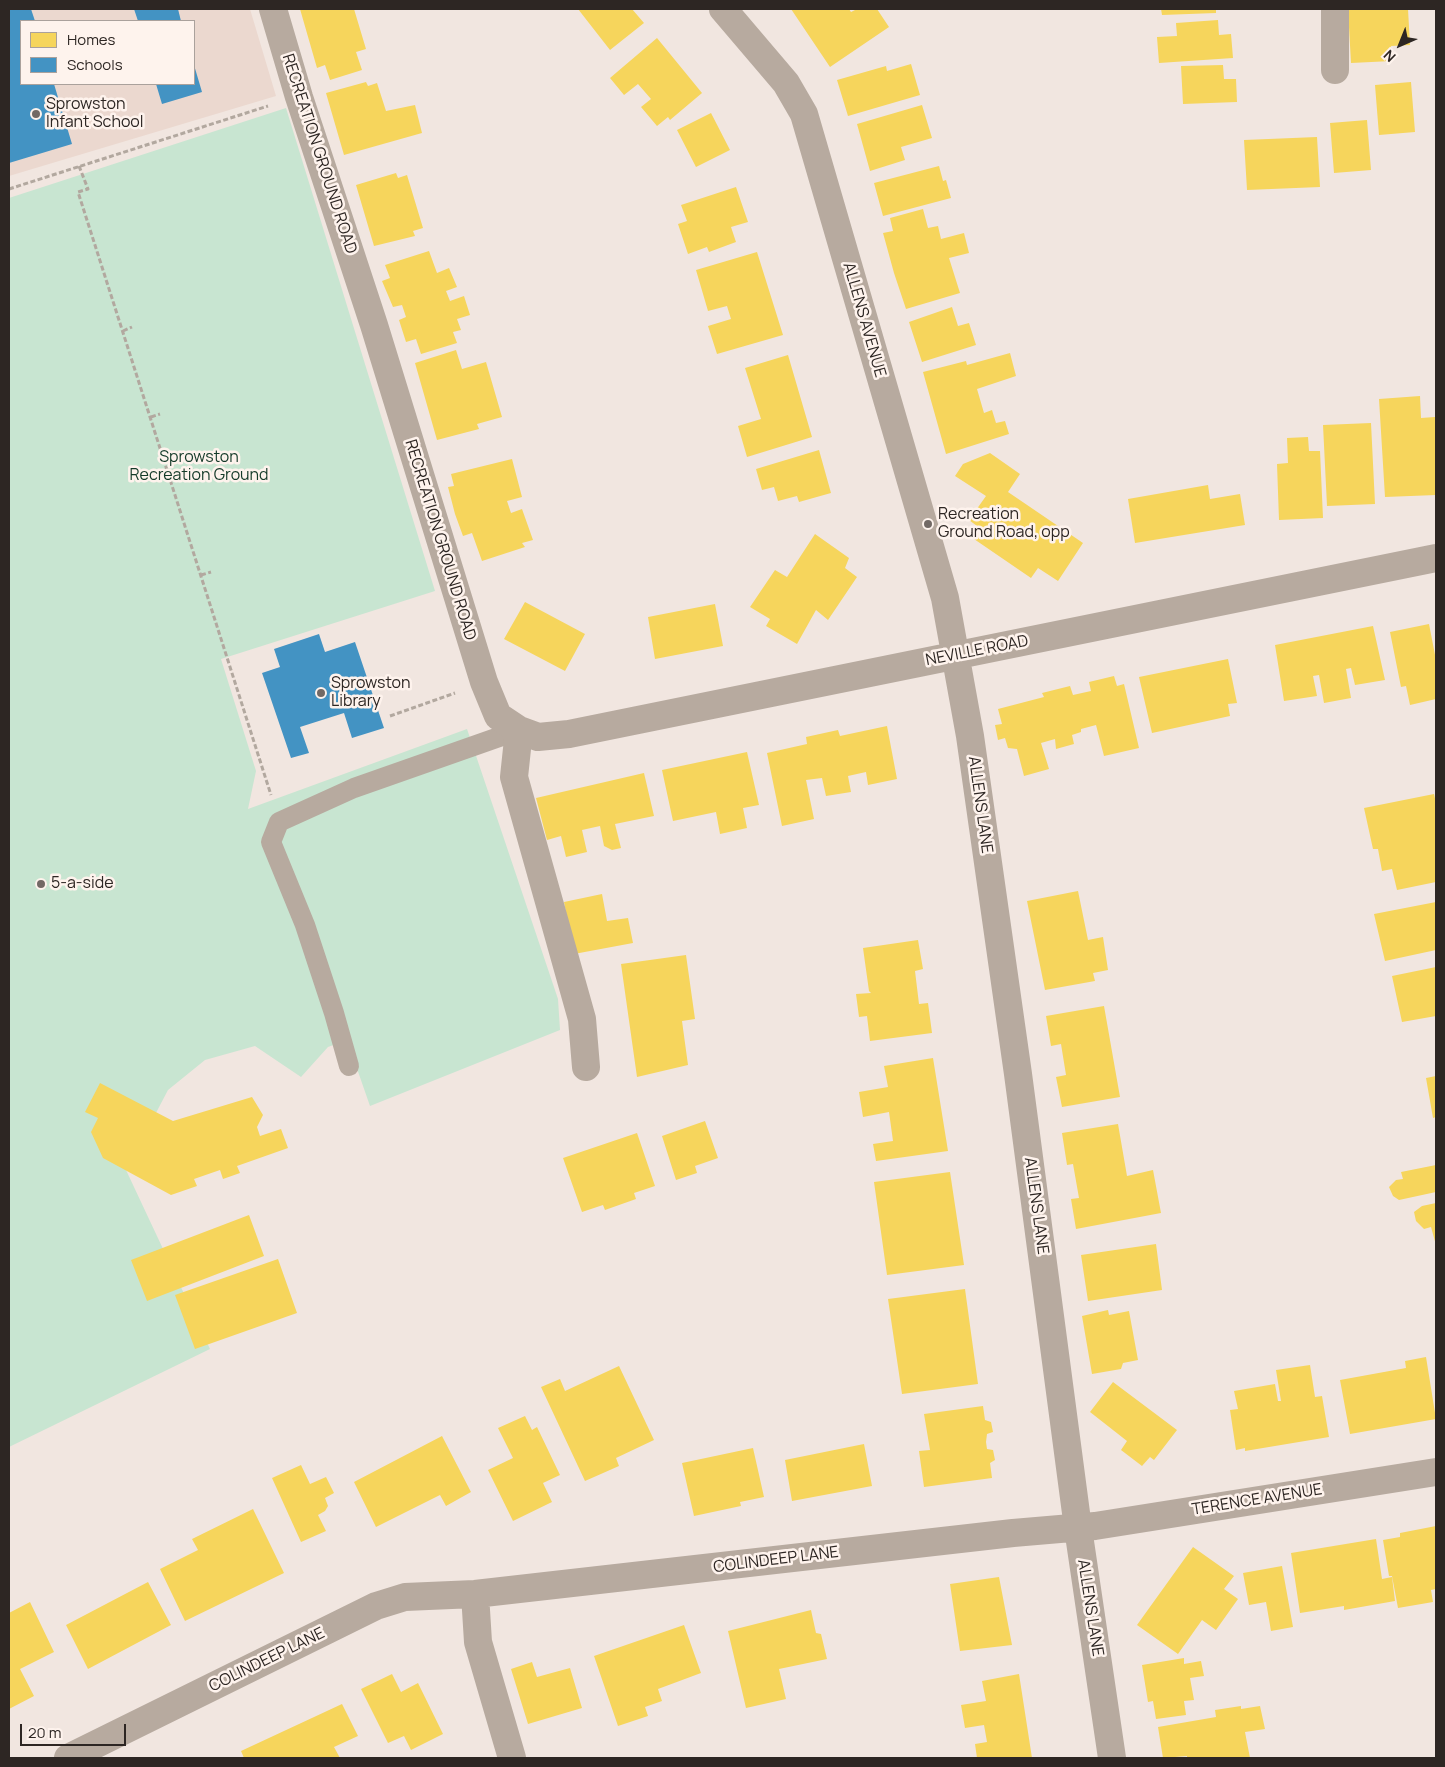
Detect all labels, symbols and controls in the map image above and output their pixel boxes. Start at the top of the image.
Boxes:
legend [20,20,195,85]
north arrow [1375,20,1425,70]
text: Homes [67,29,115,50]
text: N [1379,46,1399,66]
street label: RECREATION GROUND ROAD [278,52,360,256]
text: Schools [67,54,123,75]
place label: Sprowston Infant School [46,95,144,133]
marker: Sprowston Infant School [30,108,42,120]
street label: ALLENS AVENUE [838,260,890,380]
street label: RECREATION GROUND ROAD [400,437,480,643]
park label: Sprowston Recreation Ground [129,448,269,486]
place label: Recreation Ground Road, opp [938,505,1070,543]
marker: Recreation Ground Road, opp [922,518,934,530]
street label: NEVILLE ROAD [924,632,1030,670]
place label: Sprowston Library [331,674,411,712]
marker: Sprowston Library [315,687,327,699]
street label: ALLENS LANE [964,755,996,855]
place label: 5-a-side [51,874,114,894]
marker: 5-a-side [35,878,47,890]
street label: ALLENS LANE [1020,1156,1052,1256]
street label: TERENCE AVENUE [1190,1480,1324,1520]
street label: COLINDEEP LANE [712,1543,840,1577]
street label: ALLENS LANE [1073,1558,1107,1658]
street label: COLINDEEP LANE [206,1624,328,1696]
scale bar [22,1714,129,1746]
text: 20 m [28,1722,61,1743]

